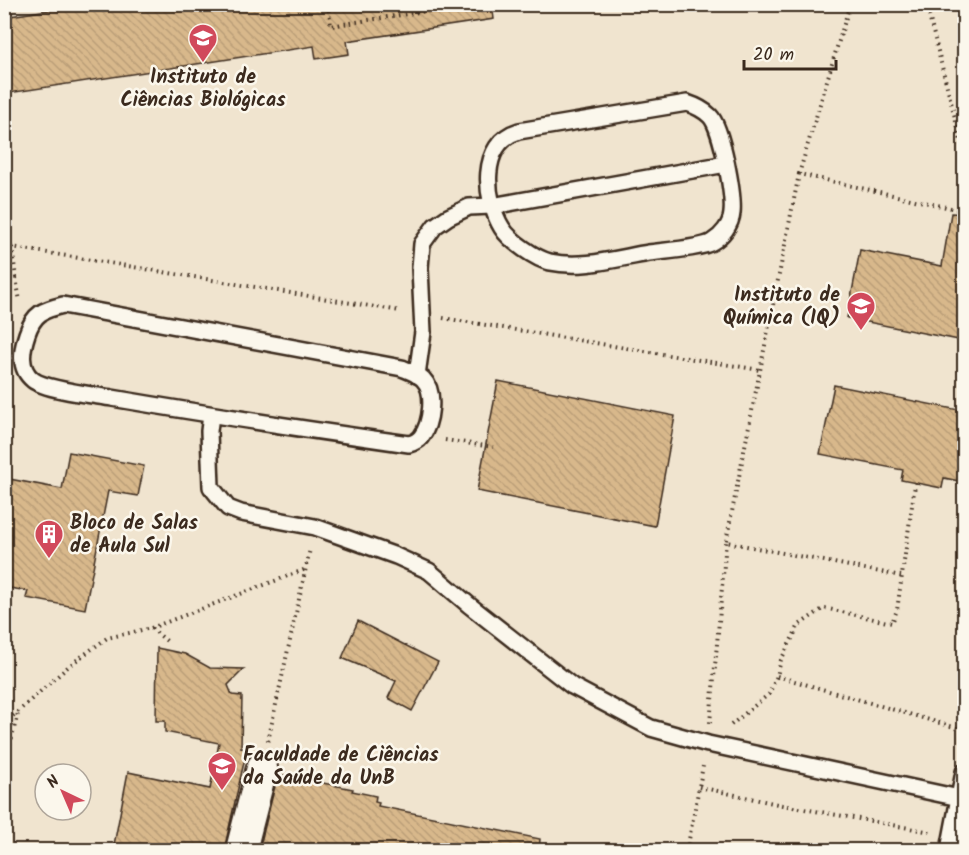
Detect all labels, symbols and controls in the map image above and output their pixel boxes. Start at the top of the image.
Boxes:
school or university icon: Instituto de Ciências Biológicas [187,22,219,64]
scale bar [744,33,836,71]
text: 20 m [753,41,794,70]
place label: Instituto de Ciências Biológicas [120,62,286,117]
place label: Instituto de Química (IQ) [723,280,840,335]
school or university icon: Instituto de Química (IQ) [845,290,877,332]
place label: Bloco de Salas de Aula Sul [70,508,199,563]
building icon: Bloco de Salas de Aula Sul [33,518,65,560]
place label: Faculdade de Ciências da Saúde da UnB [243,740,439,795]
school or university icon: Faculdade de Ciências da Saúde da UnB [206,750,238,792]
north arrow [33,762,93,822]
text: N [41,770,66,795]

